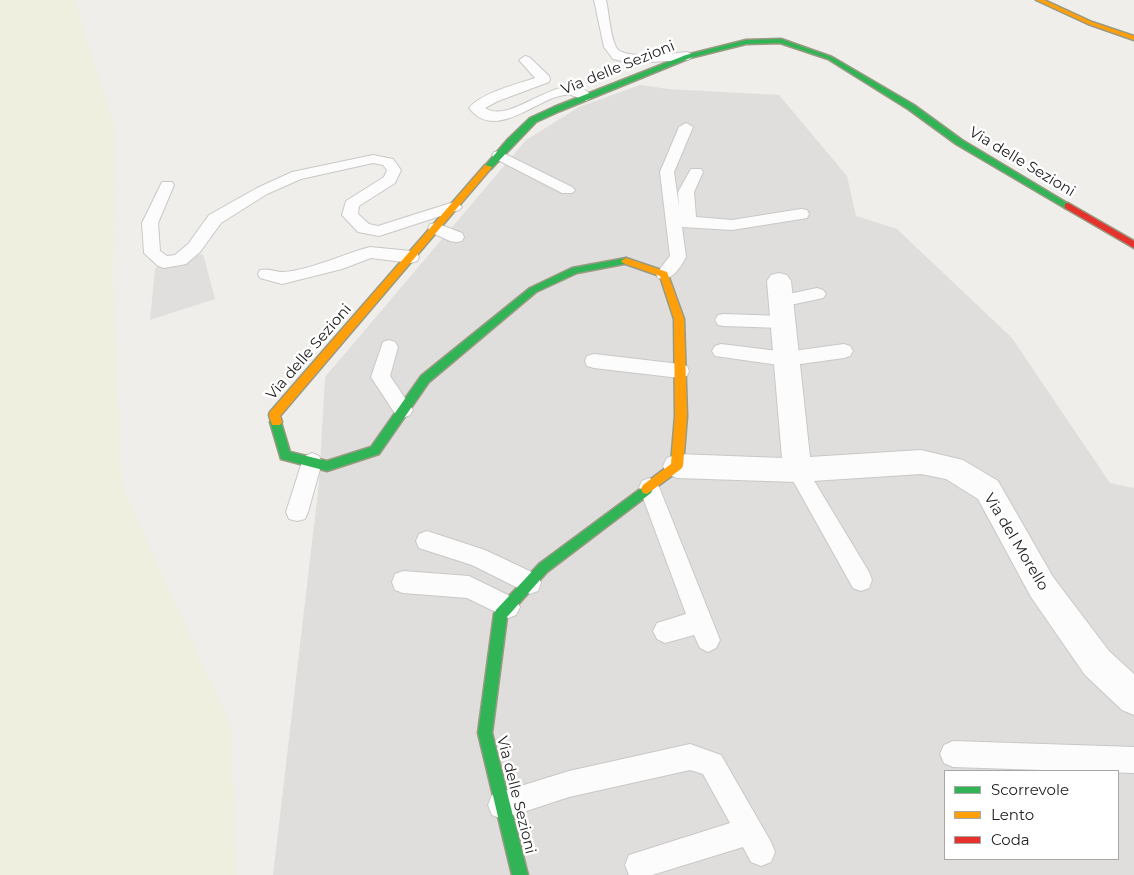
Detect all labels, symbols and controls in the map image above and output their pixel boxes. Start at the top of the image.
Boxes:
street label: Via delle Sezioni [559,37,677,99]
street label: Via delle Sezioni [966,123,1078,201]
street label: Via delle Sezioni [263,301,355,403]
street label: Via del Morello [980,490,1052,594]
street label: Via delle Sezioni [493,734,539,856]
legend [944,770,1119,860]
text: Scorrevole [991,780,1069,799]
text: Lento [991,805,1034,824]
text: Coda [991,830,1030,849]

